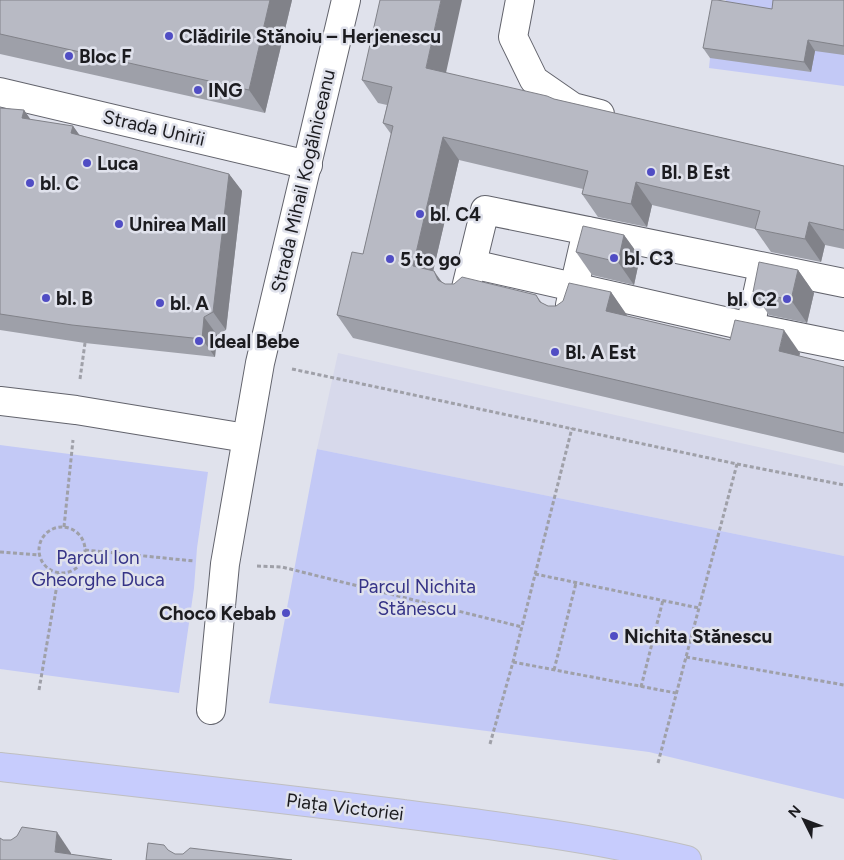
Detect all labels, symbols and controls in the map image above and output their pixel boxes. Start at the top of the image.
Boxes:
place label: Clădirile Stănoiu – Herjenescu [179,25,441,48]
marker: Clădirile Stănoiu – Herjenescu [163,30,175,42]
place label: Bloc F [79,45,132,68]
marker: Bloc F [63,50,75,62]
street label: Strada Mihail Kogălniceanu [266,67,340,295]
place label: ING [208,79,242,102]
marker: ING [192,84,204,96]
street label: Strada Unirii [101,105,207,151]
place label: Luca [97,152,139,175]
marker: Luca [81,157,93,169]
place label: Bl. B Est [661,161,731,184]
marker: Bl. B Est [645,166,657,178]
place label: bl. C [40,172,79,195]
marker: bl. C [24,177,36,189]
place label: bl. C4 [430,203,481,226]
marker: bl. C4 [414,208,426,220]
place label: Unirea Mall [129,213,226,236]
marker: Unirea Mall [113,218,125,230]
place label: bl. C3 [624,247,674,270]
place label: 5 to go [400,248,461,271]
marker: bl. C3 [608,252,620,264]
marker: 5 to go [384,253,396,265]
place label: bl. B [56,287,93,310]
place label: bl. C2 [727,288,777,311]
marker: bl. B [40,292,52,304]
place label: bl. A [170,292,209,315]
marker: bl. C2 [781,293,793,305]
marker: bl. A [154,297,166,309]
place label: Ideal Bebe [209,330,300,353]
marker: Ideal Bebe [193,335,205,347]
place label: Bl. A Est [565,341,637,364]
marker: Bl. A Est [549,346,561,358]
park label: Parcul Ion Gheorghe Duca [31,546,165,591]
park label: Parcul Nichita Stănescu [358,575,476,620]
place label: Choco Kebab [159,602,276,625]
marker: Choco Kebab [280,607,292,619]
place label: Nichita Stănescu [624,625,772,648]
marker: Nichita Stănescu [608,630,620,642]
street label: Piața Victoriei [285,788,405,826]
north arrow [779,795,829,845]
text: N [785,802,805,821]

